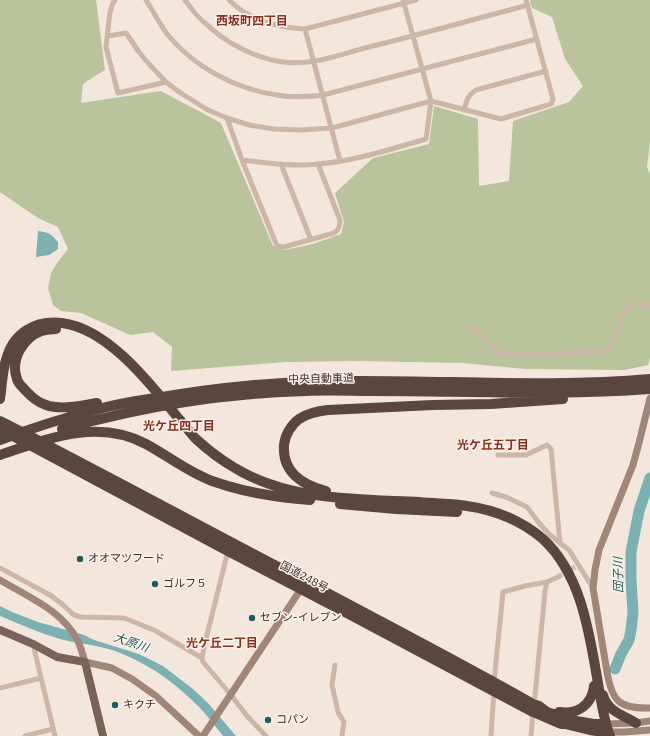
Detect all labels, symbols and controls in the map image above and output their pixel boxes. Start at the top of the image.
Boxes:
district label: 西坂町四丁目 [216,15,288,29]
street label: 中央自動車道 [288,372,354,386]
district label: 光ケ丘四丁目 [143,420,215,434]
district label: 光ケ丘五丁目 [457,439,529,453]
place label: オオマツフード [88,552,165,566]
marker: オオマツフード [75,554,85,564]
water label: 団子川 [611,557,627,593]
street label: 国道248号 [278,559,330,595]
place label: ゴルフ５ [163,577,207,591]
marker: ゴルフ５ [150,579,160,589]
place label: セブン-イレブン [260,611,341,625]
marker: セブン-イレブン [247,613,257,623]
water label: 大原川 [112,630,150,656]
district label: 光ケ丘二丁目 [186,637,258,651]
place label: キクチ [123,698,156,712]
marker: キクチ [110,700,120,710]
place label: コパン [276,713,309,727]
marker: コパン [263,715,273,725]

